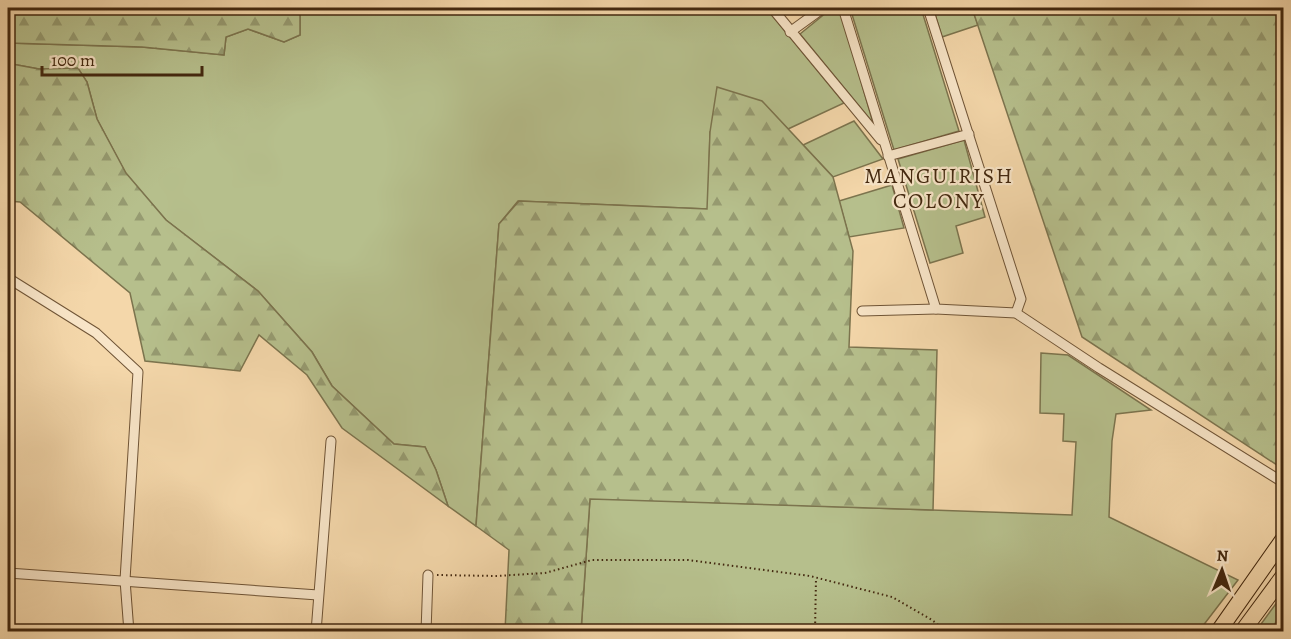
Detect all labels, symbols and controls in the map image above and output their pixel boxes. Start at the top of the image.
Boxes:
scale bar [42,39,202,77]
text: 100 m [51,48,95,72]
district label: MANGUIRISH COLONY [864,161,1014,216]
north arrow [1192,540,1252,600]
text: N [1216,545,1229,567]

